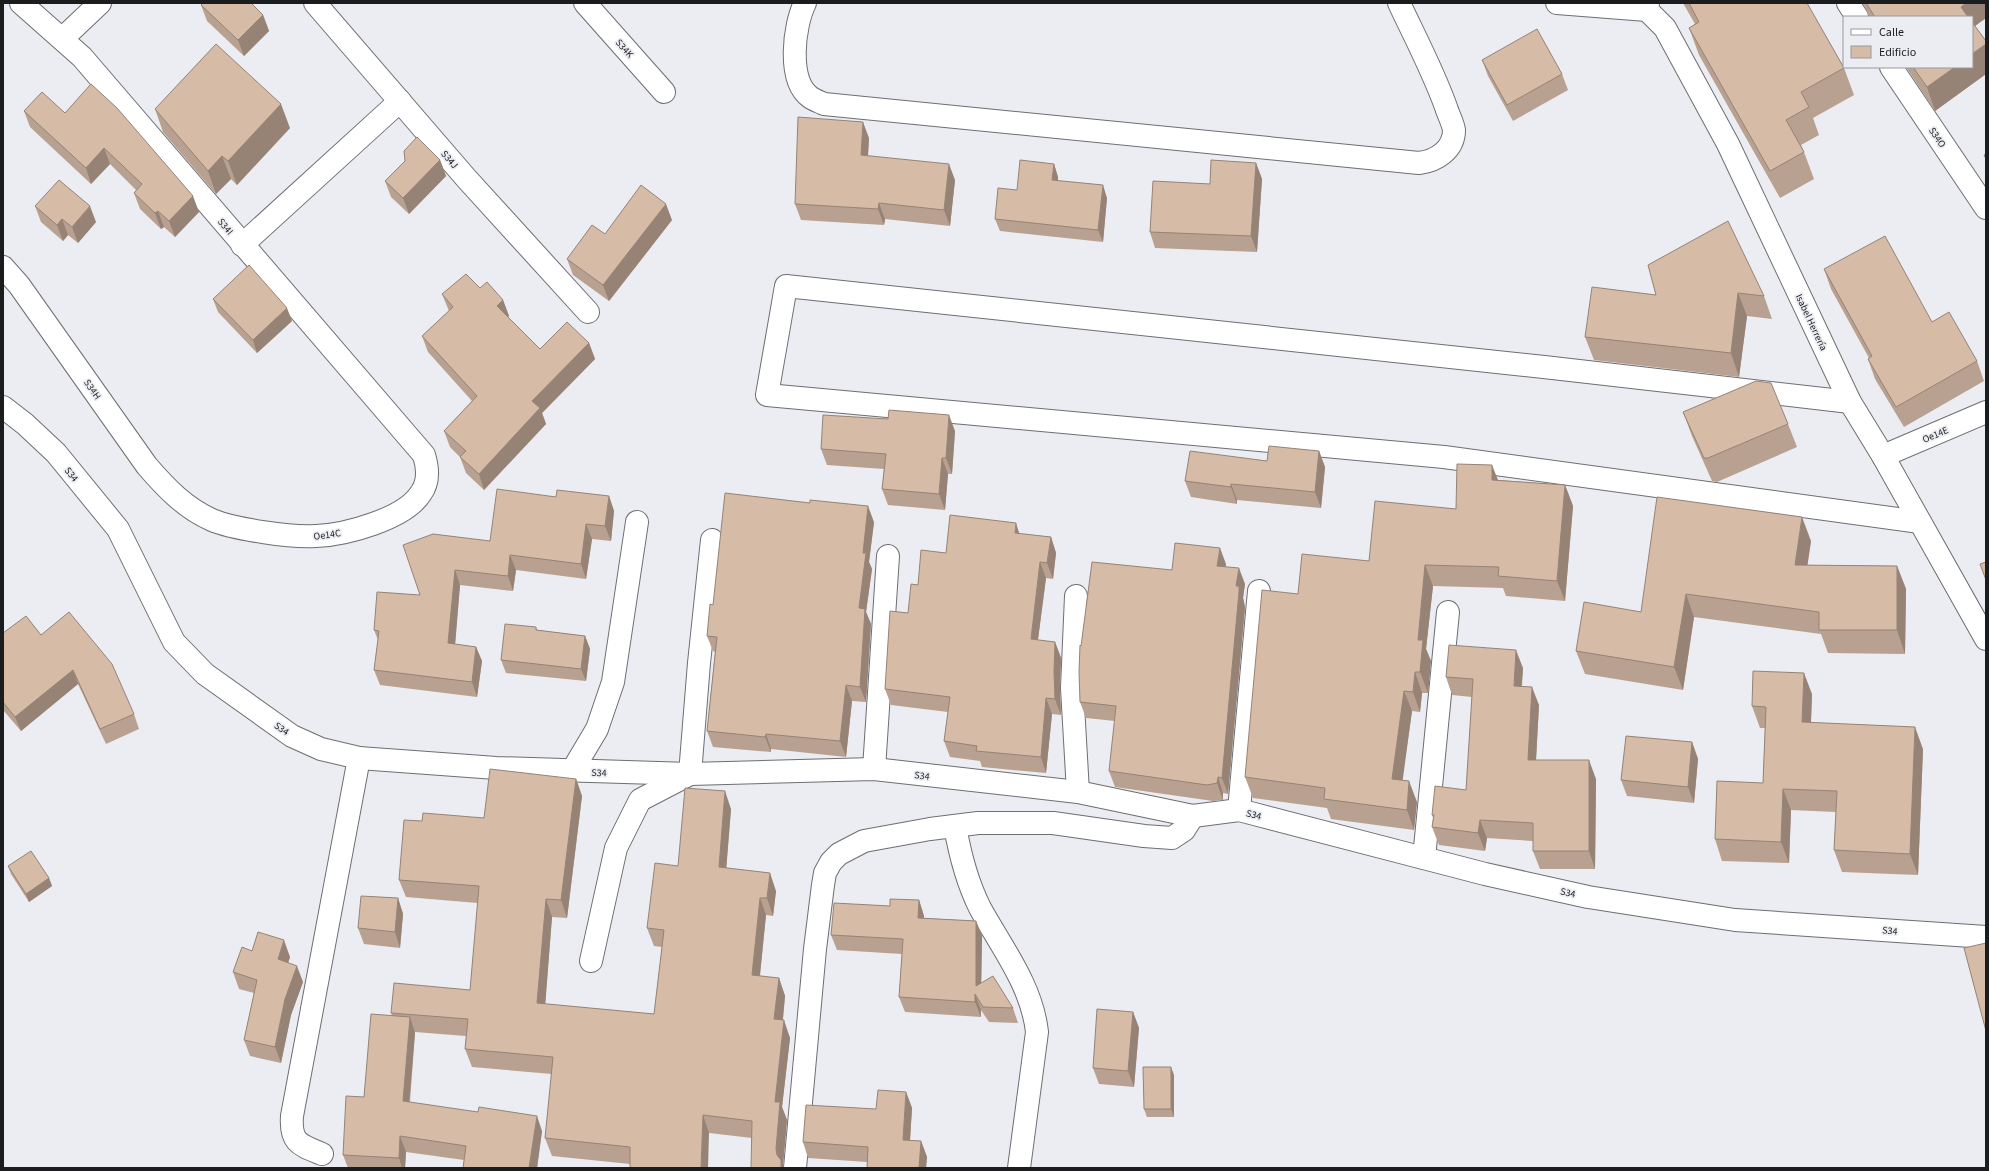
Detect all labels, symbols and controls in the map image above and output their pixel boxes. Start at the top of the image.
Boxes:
legend [1843,16,1973,68]
text: Calle [1879,24,1904,41]
street label: S34K [612,36,637,61]
text: Edificio [1879,44,1916,61]
street label: S34O [1925,125,1949,151]
street label: S34J [437,147,461,172]
street label: S34I [214,215,236,238]
street label: Isabel Herrería [1792,292,1830,353]
street label: S34H [80,377,104,403]
street label: Oe14E [1920,423,1950,447]
street label: S34 [61,464,81,485]
street label: Oe14C [313,526,342,544]
street label: S34 [271,719,292,739]
street label: S34 [591,766,607,780]
street label: S34 [913,768,930,784]
street label: S34 [1245,806,1263,824]
street label: S34 [1559,885,1577,901]
street label: S34 [1882,923,1898,939]

